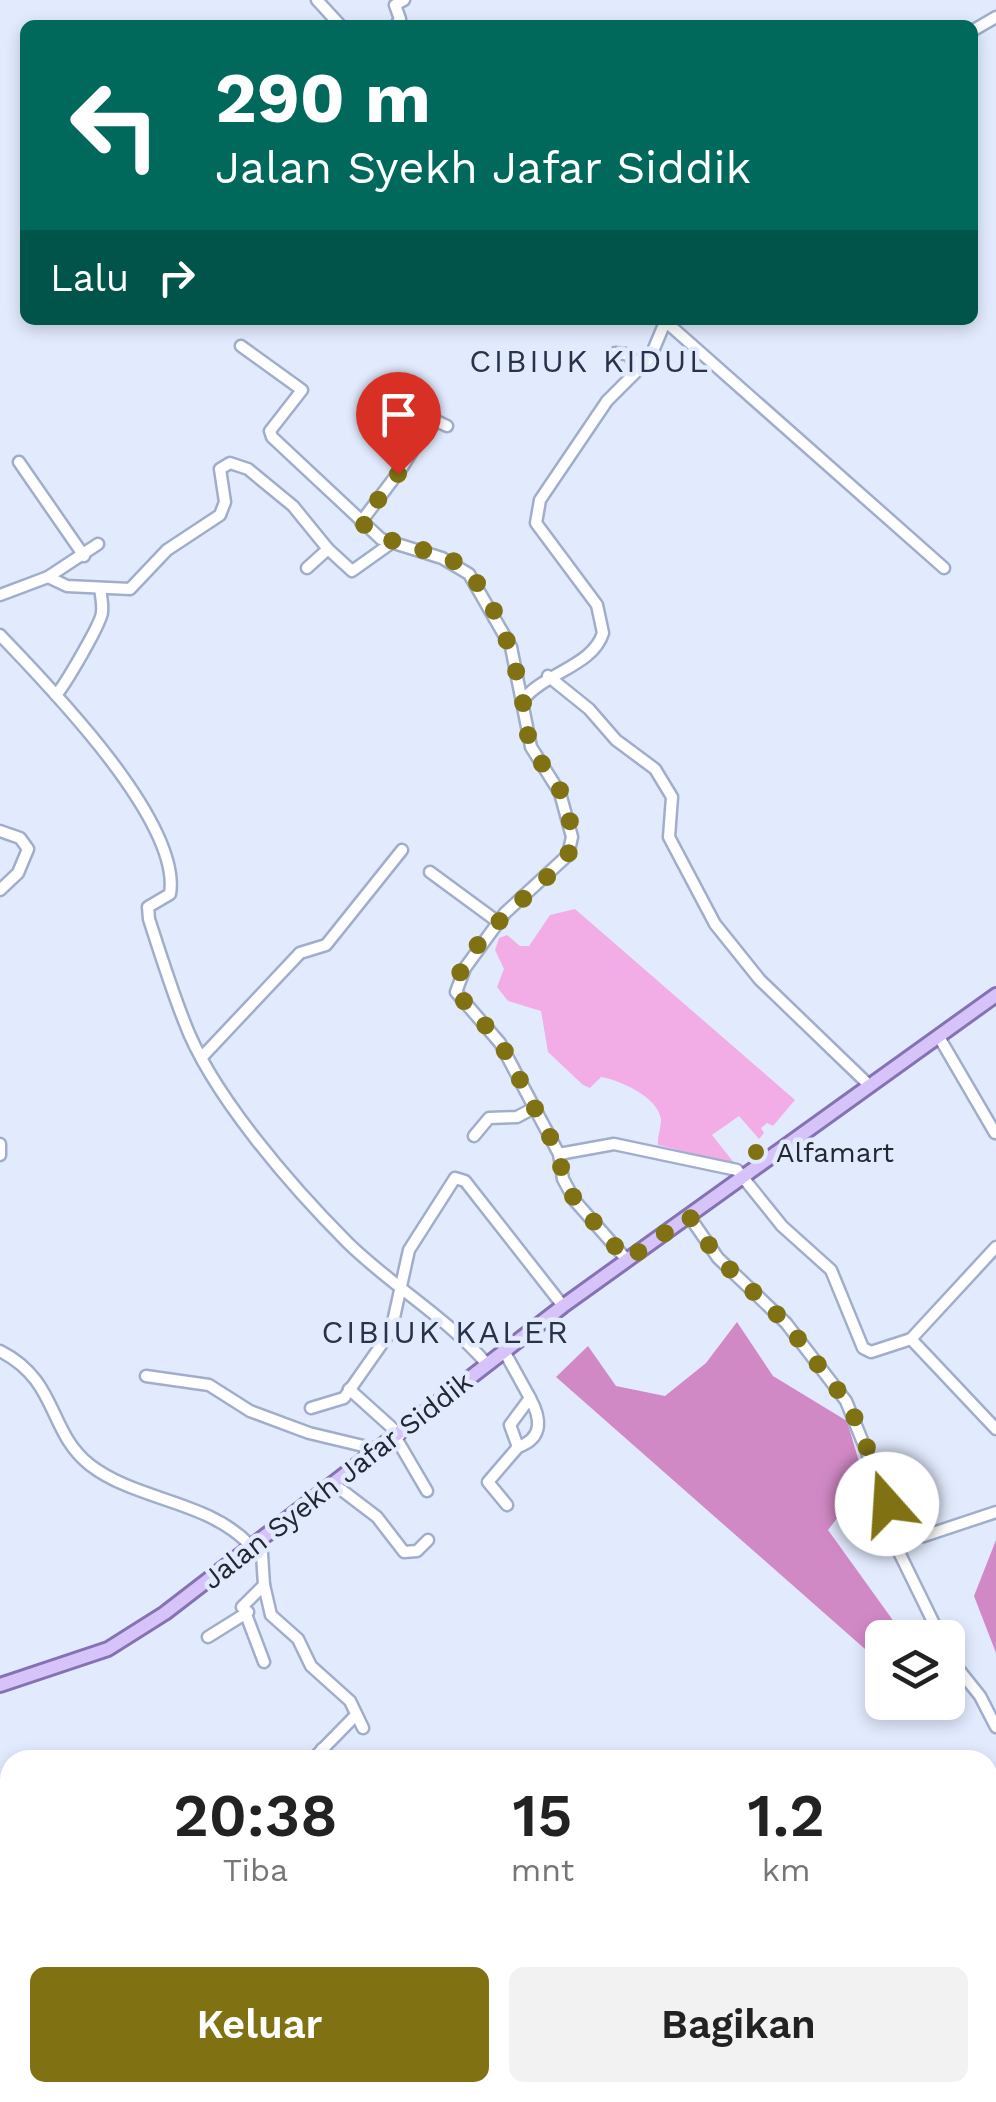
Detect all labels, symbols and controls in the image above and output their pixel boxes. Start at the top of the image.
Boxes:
text: 290 m [215,57,431,139]
icon: left [50,60,180,190]
text: Jalan Syekh Jafar Siddik [215,141,751,194]
icon: right [149,250,204,305]
text: Lalu [50,256,129,300]
district label: CIBIUK KIDUL [469,342,711,380]
pin [356,372,441,475]
icon: arrive [371,387,426,442]
place label: Alfamart [776,1136,894,1169]
marker: Alfamart [745,1141,767,1163]
district label: CIBIUK KALER [322,1313,570,1351]
street label: Jalan Syekh Jafar Siddik [196,1365,479,1596]
position arrow [835,1452,939,1556]
map controls [865,1620,965,1720]
button: layers [865,1620,965,1720]
text: 20:38 [173,1780,338,1851]
text: 15 [513,1780,572,1851]
text: 1.2 [748,1780,825,1851]
text: Tiba [223,1851,288,1889]
text: mnt [511,1851,574,1889]
text: km [762,1851,810,1889]
button: Keluar [30,1967,489,2082]
button: Bagikan [509,1967,968,2082]

